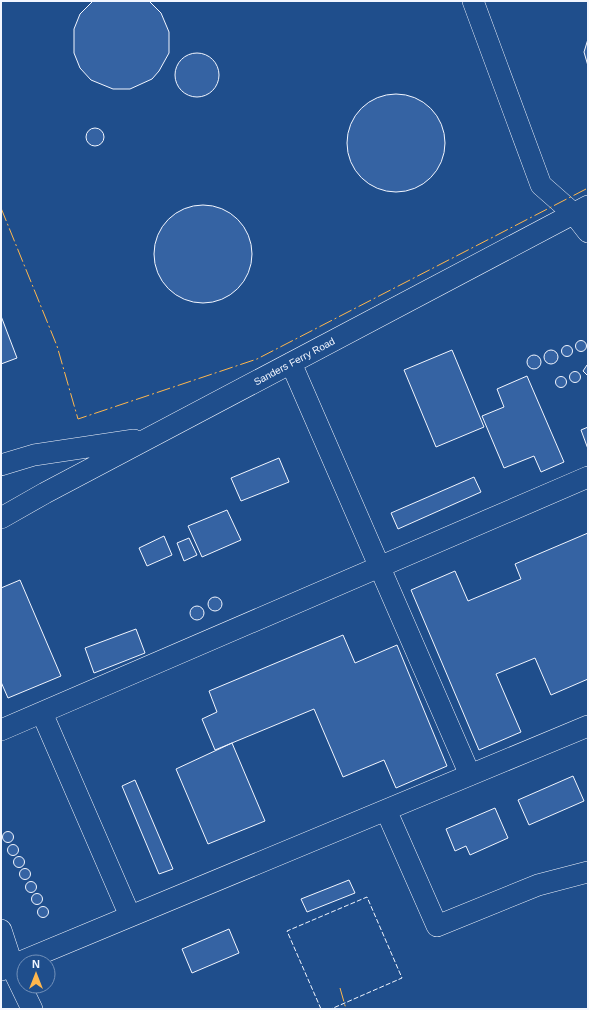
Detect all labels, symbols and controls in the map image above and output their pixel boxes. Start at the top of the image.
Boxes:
street label: Sanders Ferry Road [252,335,337,387]
north arrow [16,954,56,994]
text: N [32,958,40,970]

